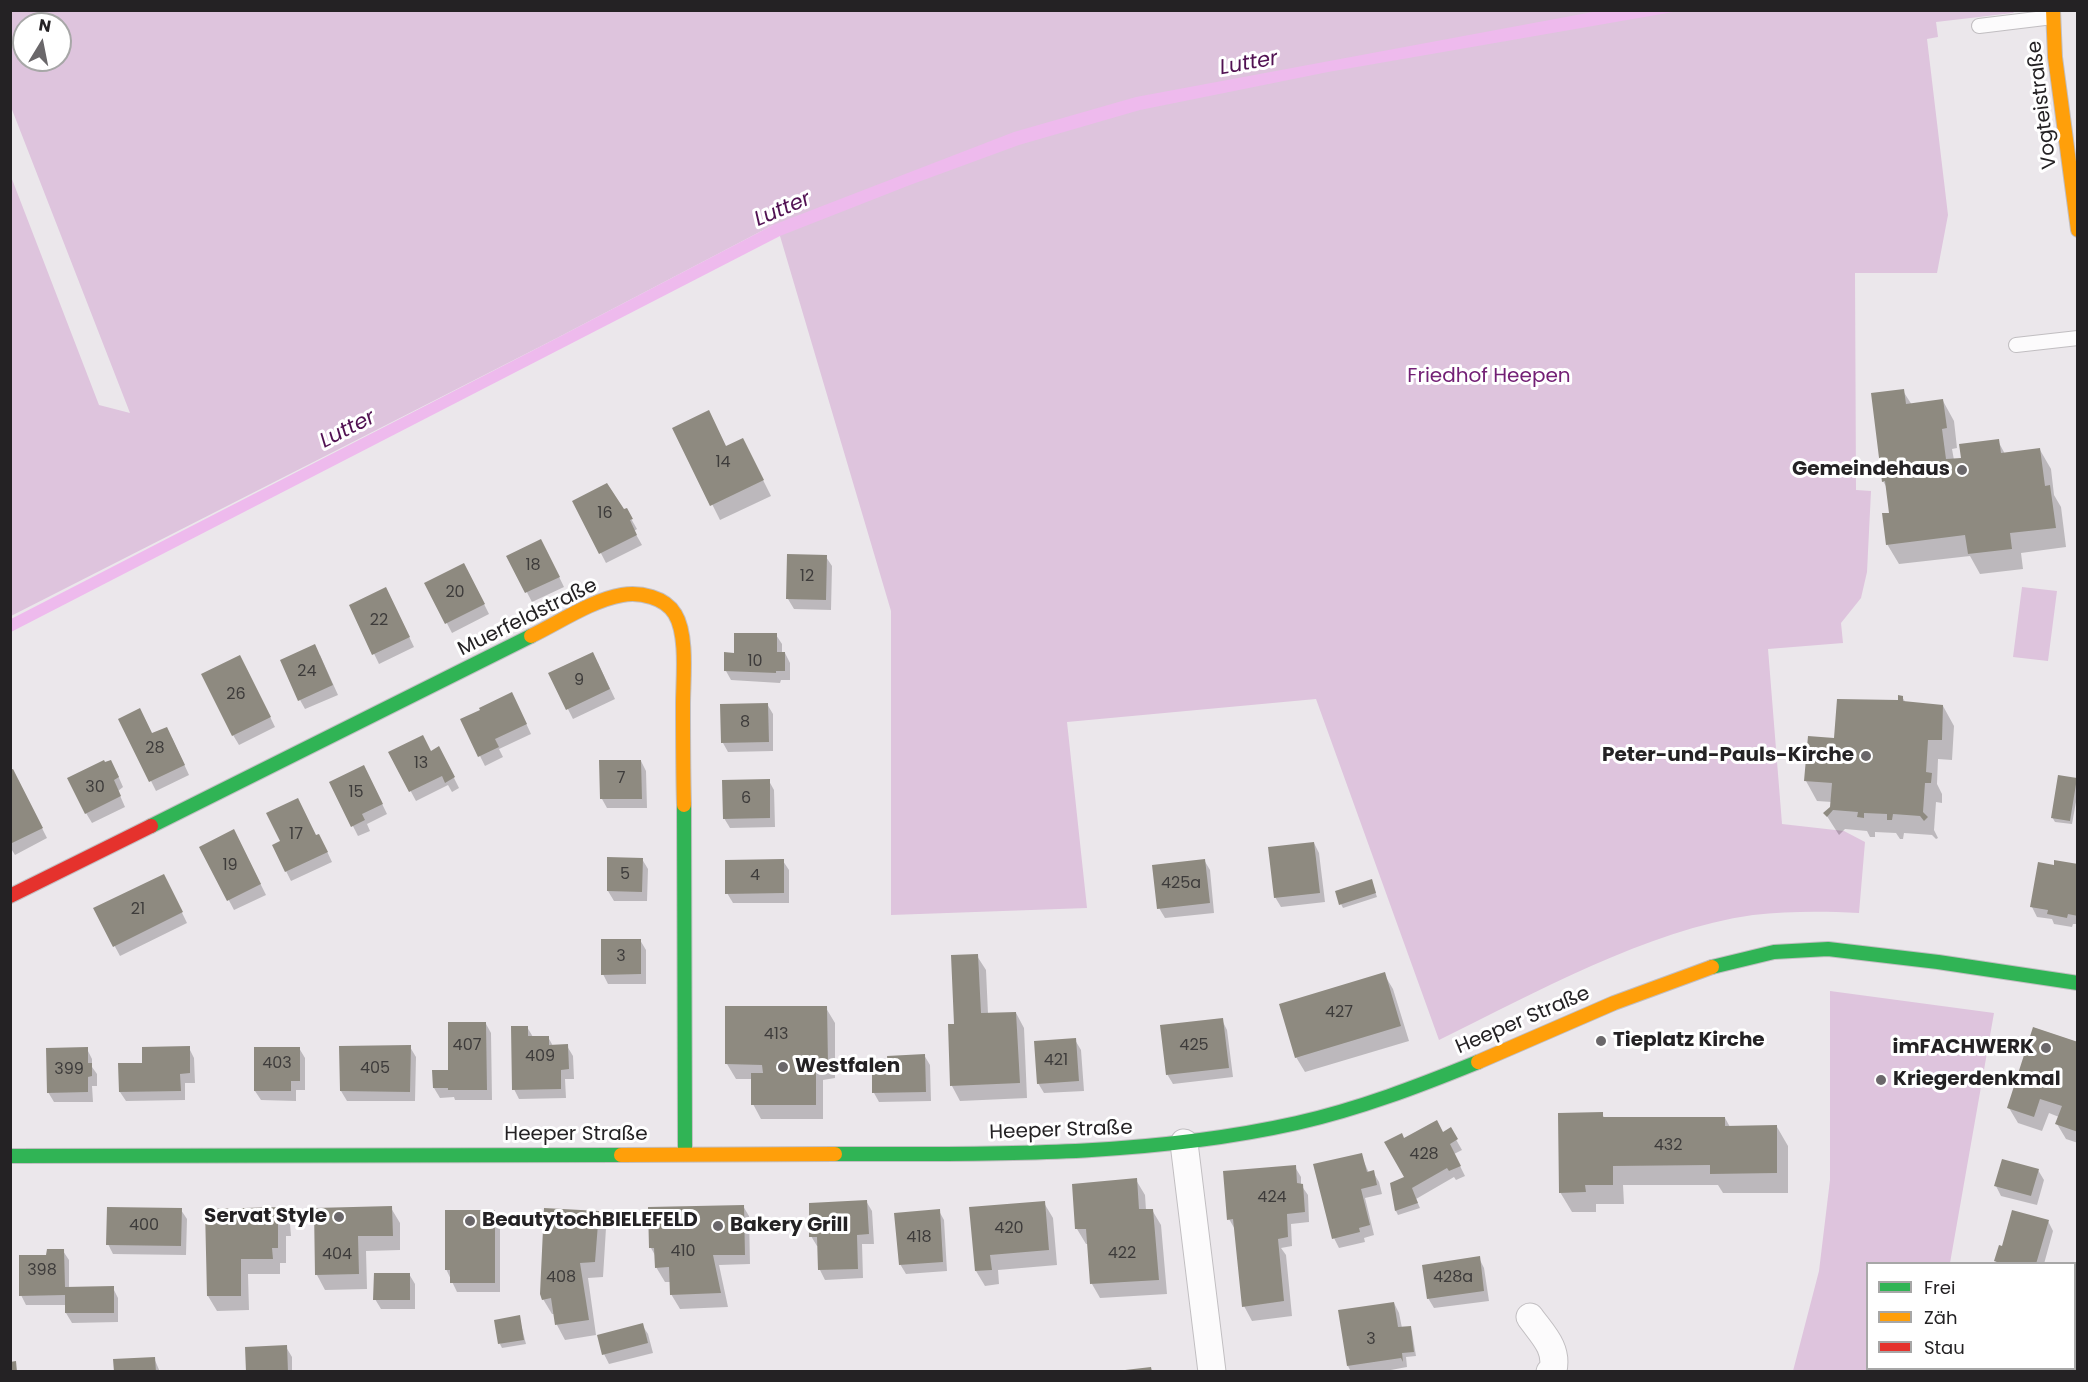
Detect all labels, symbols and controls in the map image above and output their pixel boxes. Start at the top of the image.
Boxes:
north arrow [12,12,72,72]
text: N [37,13,53,38]
street label: Vogteistraße [2023,39,2063,171]
water label: Lutter [1218,46,1280,82]
water label: Lutter [751,187,815,233]
park label: Friedhof Heepen [1407,365,1571,389]
water label: Lutter [316,405,380,455]
house number: 14 [715,453,731,473]
place label: Gemeindehaus [1792,458,1950,482]
marker: Gemeindehaus [1955,463,1969,477]
house number: 16 [597,504,613,524]
house number: 18 [525,556,541,576]
house number: 12 [800,567,814,587]
street label: Muerfeldstraße [454,574,602,662]
house number: 20 [445,583,465,603]
house number: 22 [370,611,388,631]
house number: 10 [747,652,763,672]
house number: 24 [297,662,317,682]
house number: 9 [574,671,584,691]
house number: 26 [226,685,246,705]
house number: 8 [740,713,750,733]
house number: 28 [145,739,165,759]
place label: Peter-und-Pauls-Kirche [1602,744,1854,768]
marker: Peter-und-Pauls-Kirche [1859,749,1873,763]
house number: 13 [414,754,428,774]
house number: 7 [617,769,625,789]
house number: 30 [85,778,105,798]
house number: 15 [348,783,364,803]
house number: 6 [741,789,751,809]
house number: 17 [289,825,303,845]
house number: 19 [222,856,238,876]
house number: 5 [620,865,630,885]
house number: 4 [750,866,760,886]
house number: 425a [1161,874,1201,894]
house number: 21 [131,900,145,920]
house number: 3 [616,947,626,967]
street label: Heeper Straße [1452,982,1594,1060]
house number: 427 [1325,1003,1353,1023]
house number: 413 [764,1025,788,1045]
place label: Tieplatz Kirche [1613,1029,1765,1053]
marker: Tieplatz Kirche [1594,1034,1608,1048]
house number: 407 [453,1036,481,1056]
house number: 425 [1179,1036,1209,1056]
place label: imFACHWERK [1893,1036,2034,1060]
marker: imFACHWERK [2039,1041,2053,1055]
house number: 409 [525,1047,555,1067]
house number: 421 [1044,1051,1068,1071]
house number: 403 [262,1054,292,1074]
place label: Westfalen [795,1055,900,1079]
house number: 405 [360,1059,390,1079]
house number: 399 [54,1060,84,1080]
marker: Westfalen [776,1060,790,1074]
place label: Kriegerdenkmal [1893,1068,2061,1092]
marker: Kriegerdenkmal [1874,1073,1888,1087]
street label: Heeper Straße [989,1117,1133,1145]
street label: Heeper Straße [504,1123,648,1147]
house number: 432 [1654,1136,1682,1156]
house number: 428 [1409,1145,1439,1165]
house number: 424 [1257,1188,1287,1208]
place label: Servat Style [204,1205,327,1229]
place label: BeautytochBIELEFELD [482,1209,698,1233]
marker: Servat Style [332,1210,346,1224]
marker: BeautytochBIELEFELD [463,1214,477,1228]
place label: Bakery Grill [730,1214,848,1238]
house number: 400 [129,1216,159,1236]
marker: Bakery Grill [711,1219,725,1233]
house number: 420 [994,1219,1024,1239]
house number: 418 [906,1228,932,1248]
house number: 410 [670,1242,696,1262]
house number: 422 [1108,1244,1136,1264]
house number: 404 [322,1245,352,1265]
house number: 398 [27,1261,57,1281]
legend [1866,1262,2076,1370]
house number: 408 [546,1268,576,1288]
house number: 428a [1433,1268,1473,1288]
text: Frei [1924,1275,1955,1300]
text: Zäh [1924,1305,1957,1330]
house number: 3 [1366,1330,1376,1350]
text: Stau [1924,1335,1965,1360]

